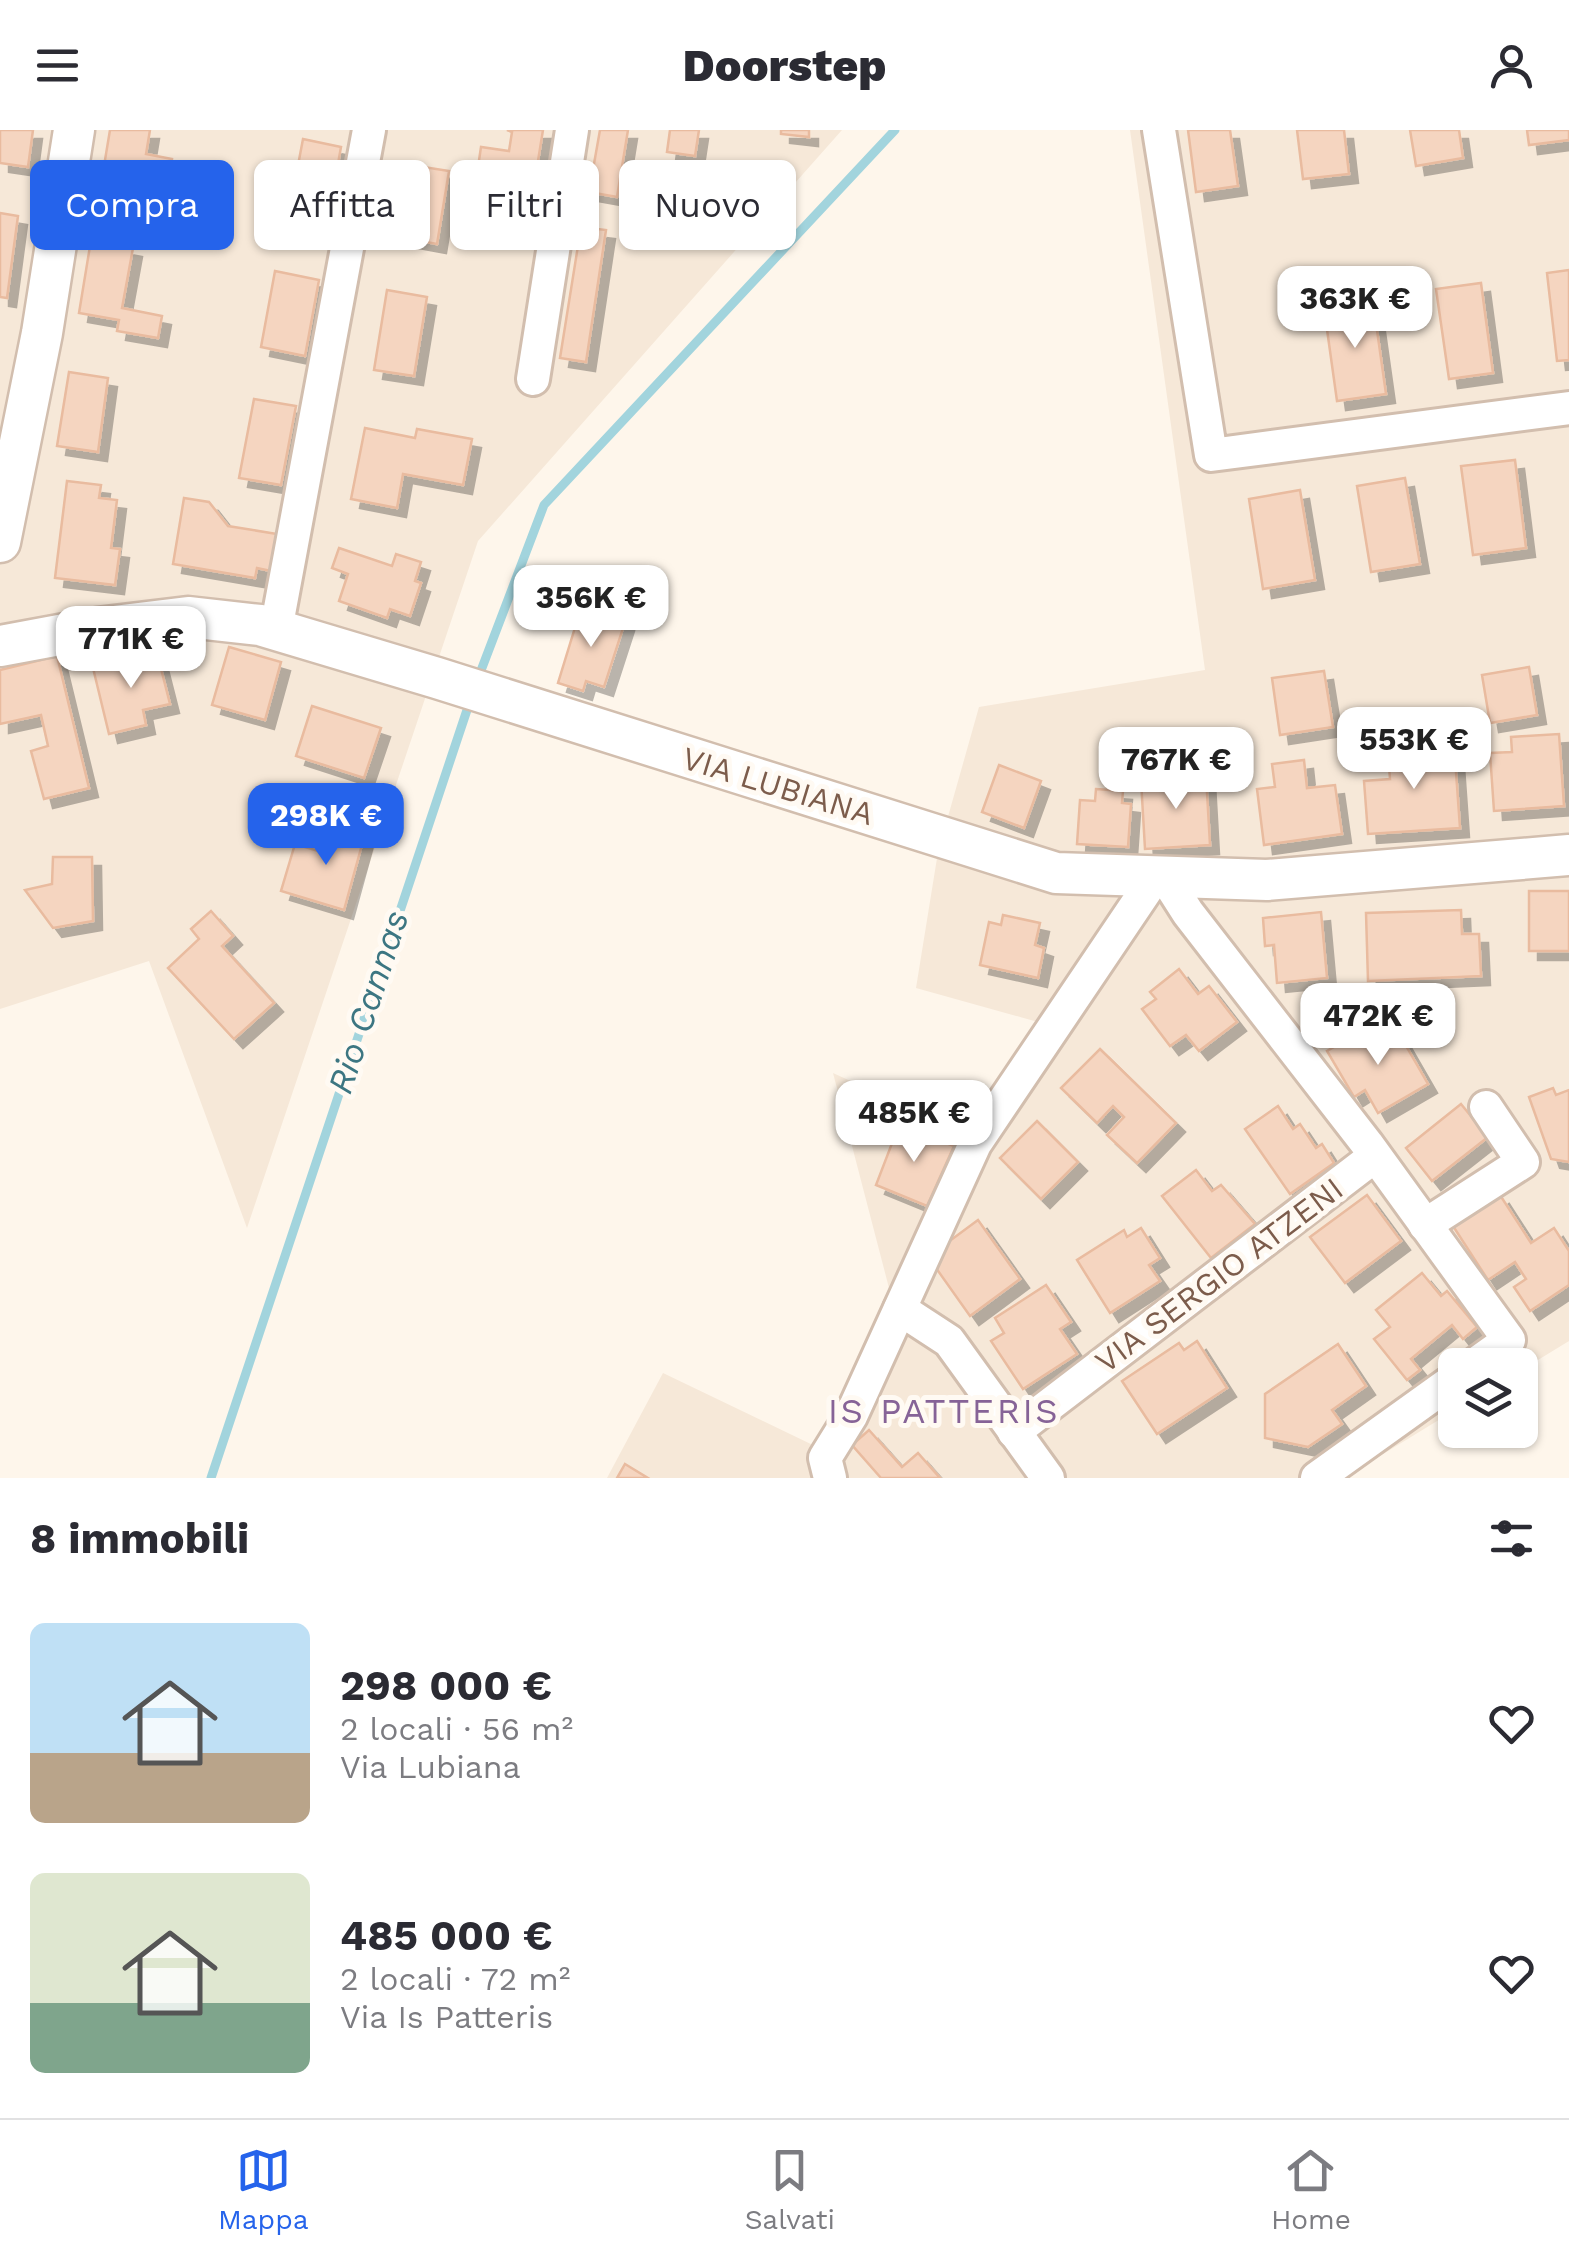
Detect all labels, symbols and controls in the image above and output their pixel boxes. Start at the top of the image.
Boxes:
icon: menu [30,38,85,93]
icon: person [1484,38,1539,93]
text: Doorstep [683,39,886,92]
chip: Compra [30,160,234,250]
chip: Affitta [254,160,430,250]
chip: Filtri [450,160,599,250]
chip: Nuovo [619,160,796,250]
pin: 363K € [1274,266,1436,351]
text: 363K € [1299,279,1411,317]
pin: 356K € [510,565,672,650]
text: 356K € [536,578,646,616]
pin: 771K € [50,606,212,691]
text: 771K € [78,619,184,657]
pin: 553K € [1333,707,1495,792]
text: 553K € [1359,720,1469,758]
pin: 767K € [1095,727,1257,812]
street label: VIA LUBIANA [678,739,878,833]
text: 767K € [1121,740,1231,778]
pin: 298K € [245,783,407,868]
text: 298K € [270,796,382,834]
water label: Rio Cannas [319,905,417,1099]
pin: 472K € [1297,983,1459,1068]
text: 472K € [1322,996,1434,1034]
pin: 485K € [833,1080,995,1165]
text: 485K € [857,1093,971,1131]
street label: VIA SERGIO ATZENI [1088,1169,1350,1381]
map controls [1438,1348,1538,1448]
button: layers [1438,1348,1538,1448]
district label: IS PATTERIS [828,1390,1060,1432]
icon: filters [1484,1511,1539,1566]
text: 8 immobili [30,1514,249,1563]
text: 298 000 € [340,1661,552,1710]
icon: home [110,1663,230,1783]
icon: heart [1484,1696,1539,1751]
text: 2 locali · 56 m² [340,1710,573,1748]
text: Via Lubiana [340,1748,521,1786]
text: 485 000 € [340,1911,553,1960]
icon: home [110,1913,230,2033]
icon: heart [1484,1946,1539,2001]
text: 2 locali · 72 m² [340,1960,570,1998]
text: Via Is Patteris [340,1998,553,2036]
tab: Mappa [218,2143,309,2236]
tab: Salvati [745,2143,835,2236]
tab: Home [1271,2143,1351,2236]

